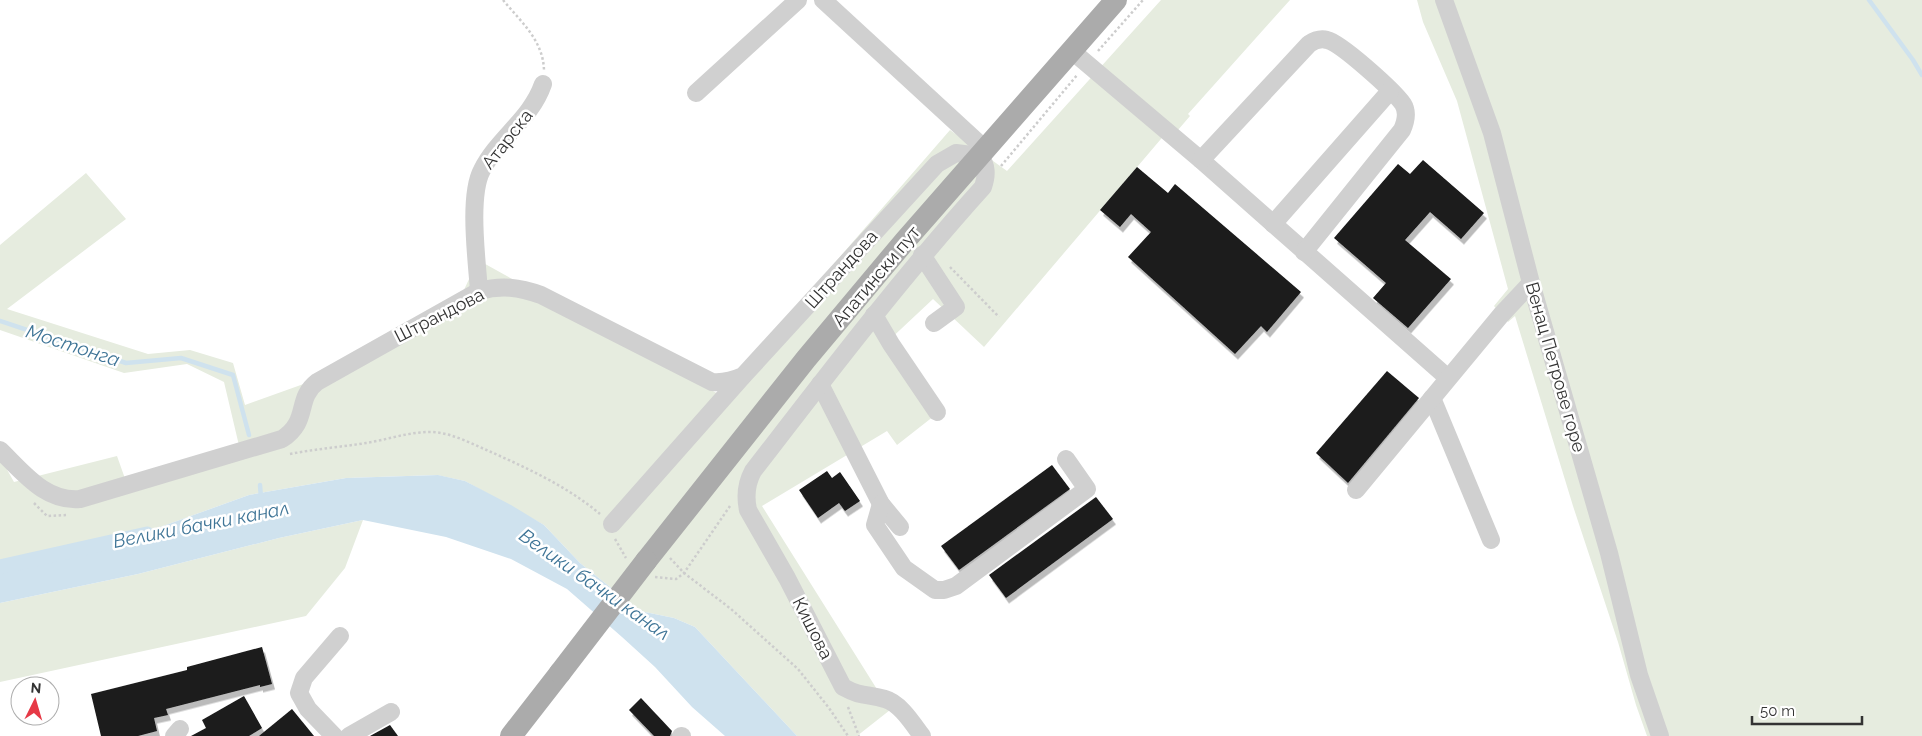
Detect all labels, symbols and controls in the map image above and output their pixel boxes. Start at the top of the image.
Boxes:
street label: Атарска [477,105,537,173]
street label: Апатински пут [828,221,924,331]
street label: Штрандова [801,226,881,312]
street label: Венац Петрове горе [1522,279,1590,455]
street label: Штрандова [391,283,487,347]
water label: Мостонга [23,320,123,370]
water label: Велики бачки канал [111,496,291,552]
water label: Велики бачки канал [515,524,675,644]
street label: Кишова [789,594,837,662]
north arrow [10,676,60,726]
text: N [30,680,42,696]
scale bar [1752,694,1862,726]
text: 50 m [1760,702,1795,720]

